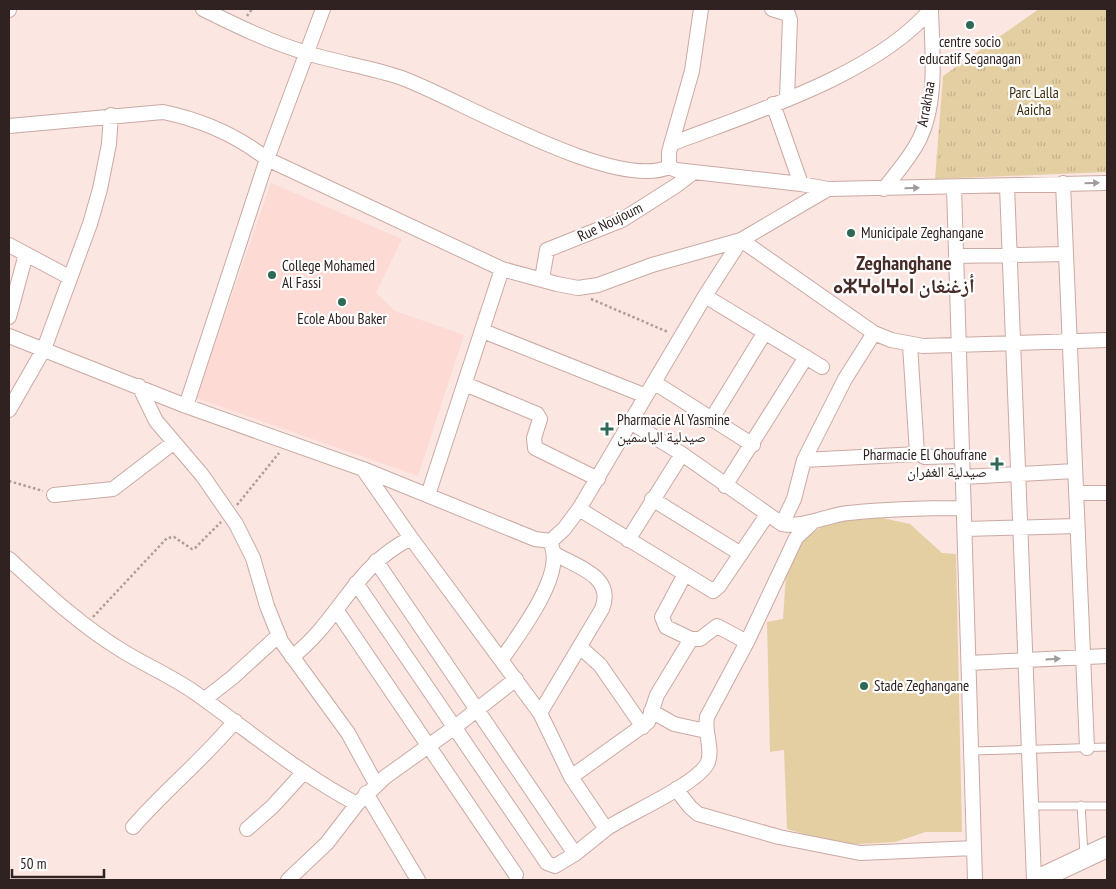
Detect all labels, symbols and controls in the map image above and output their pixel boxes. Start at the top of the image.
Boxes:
marker: centre socio educatif Seganagan [964,19,976,31]
place label: centre socio educatif Seganagan [919,32,1021,68]
street label: Arrakhaa [912,80,939,128]
park label: Parc Lalla Aaicha [1009,83,1059,119]
one-way arrow [1084,179,1100,187]
one-way arrow [904,184,920,192]
street label: Rue Noujoum [574,198,645,245]
place label: Municipale Zeghangane [861,223,984,242]
marker: Municipale Zeghangane [845,227,857,239]
district label: Zeghanghane ⴰⵣⵖⴰⵏⵖⴰⵏ أزغنغان [833,250,975,299]
place label: College Mohamed Al Fassi [282,256,375,292]
marker: College Mohamed Al Fassi [266,269,278,281]
marker: Ecole Abou Baker [336,296,348,308]
place label: Ecole Abou Baker [297,309,388,328]
place label: Pharmacie Al Yasmine صيدلية الياسمين [617,410,730,447]
marker: Pharmacie Al Yasmine صيدلية الياسمين [601,423,613,435]
place label: Pharmacie El Ghoufrane صيدلية الغفران [863,445,987,482]
marker: Pharmacie El Ghoufrane صيدلية الغفران [991,458,1003,470]
one-way arrow [1045,655,1061,663]
place label: Stade Zeghangane [874,676,969,695]
marker: Stade Zeghangane [858,680,870,692]
scale bar [12,846,105,878]
text: 50 m [20,854,46,873]

